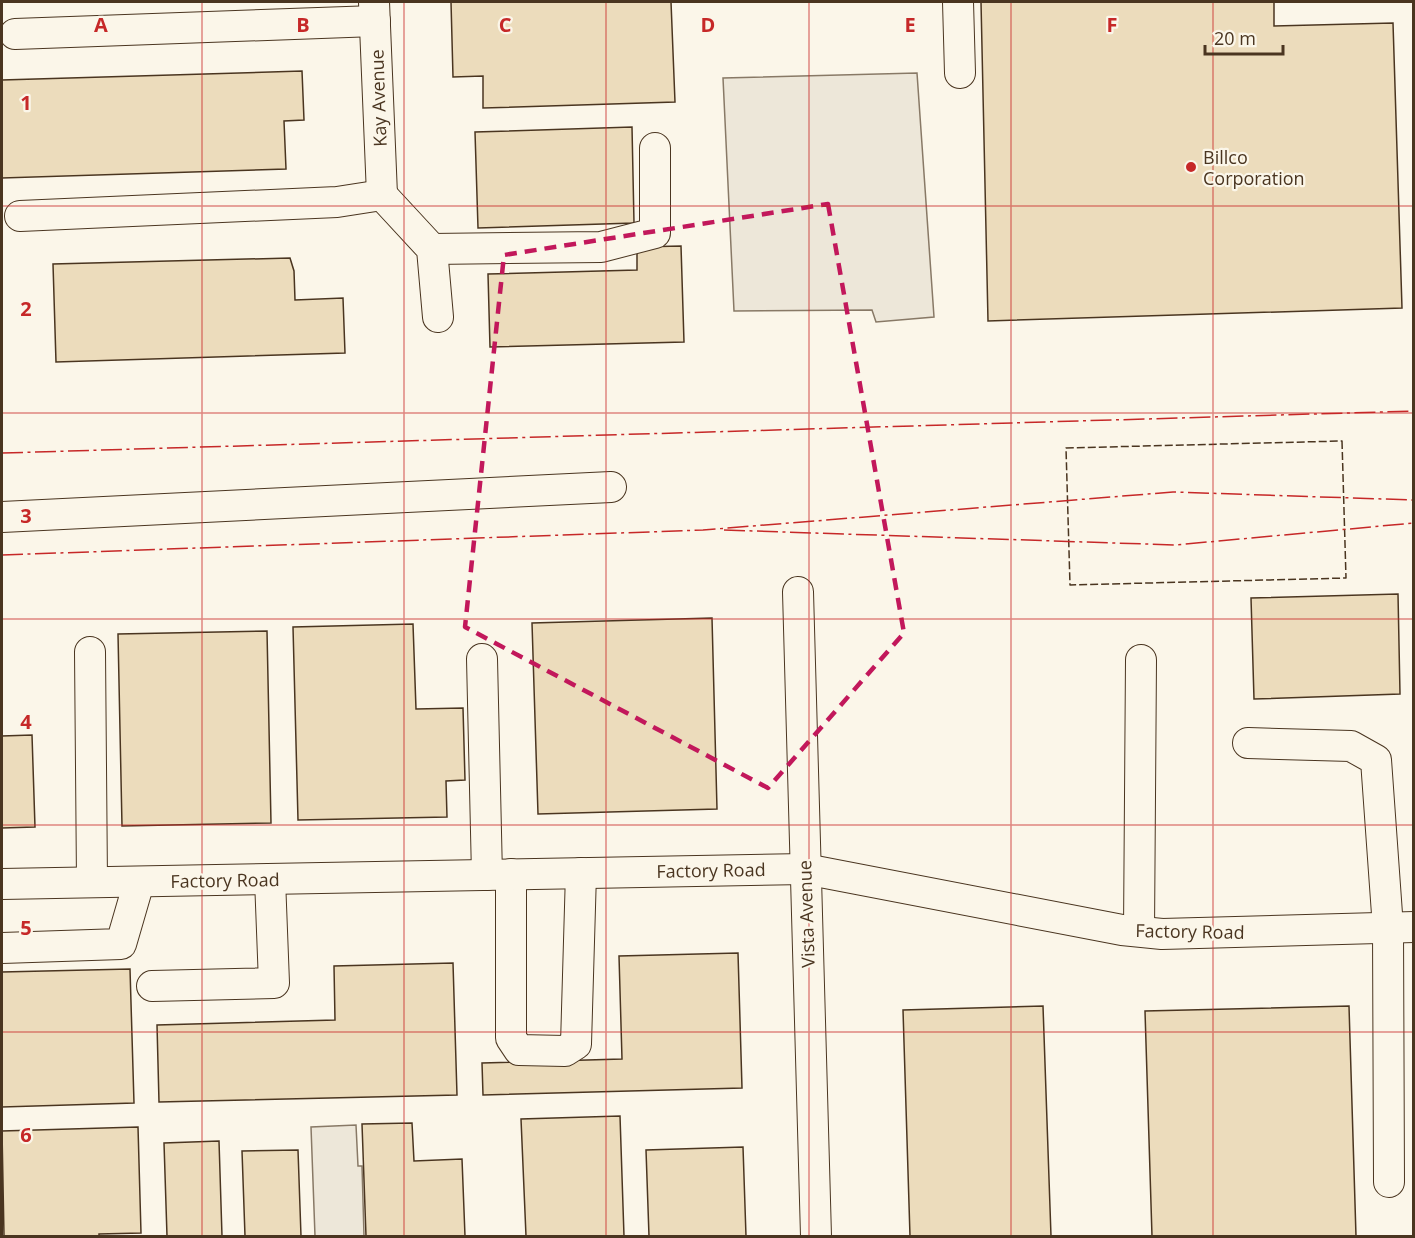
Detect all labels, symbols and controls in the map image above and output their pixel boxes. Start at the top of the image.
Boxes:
text: A [94,11,108,38]
text: B [296,11,310,38]
text: C [499,11,512,38]
text: D [701,11,715,38]
text: E [904,11,916,38]
text: F [1107,11,1117,38]
scale bar [1205,18,1283,56]
text: 20 m [1214,26,1256,50]
street label: Kay Avenue [364,49,392,147]
text: 1 [20,89,32,116]
place label: Billco Corporation [1203,145,1305,190]
marker: Billco Corporation [1184,160,1198,174]
text: 2 [20,295,32,322]
text: 3 [20,502,32,529]
text: 4 [20,708,32,735]
street label: Factory Road [656,857,766,883]
street label: Vista Avenue [792,860,820,968]
street label: Factory Road [170,867,280,893]
text: 5 [20,914,32,941]
street label: Factory Road [1135,918,1245,944]
text: 6 [20,1121,32,1148]

